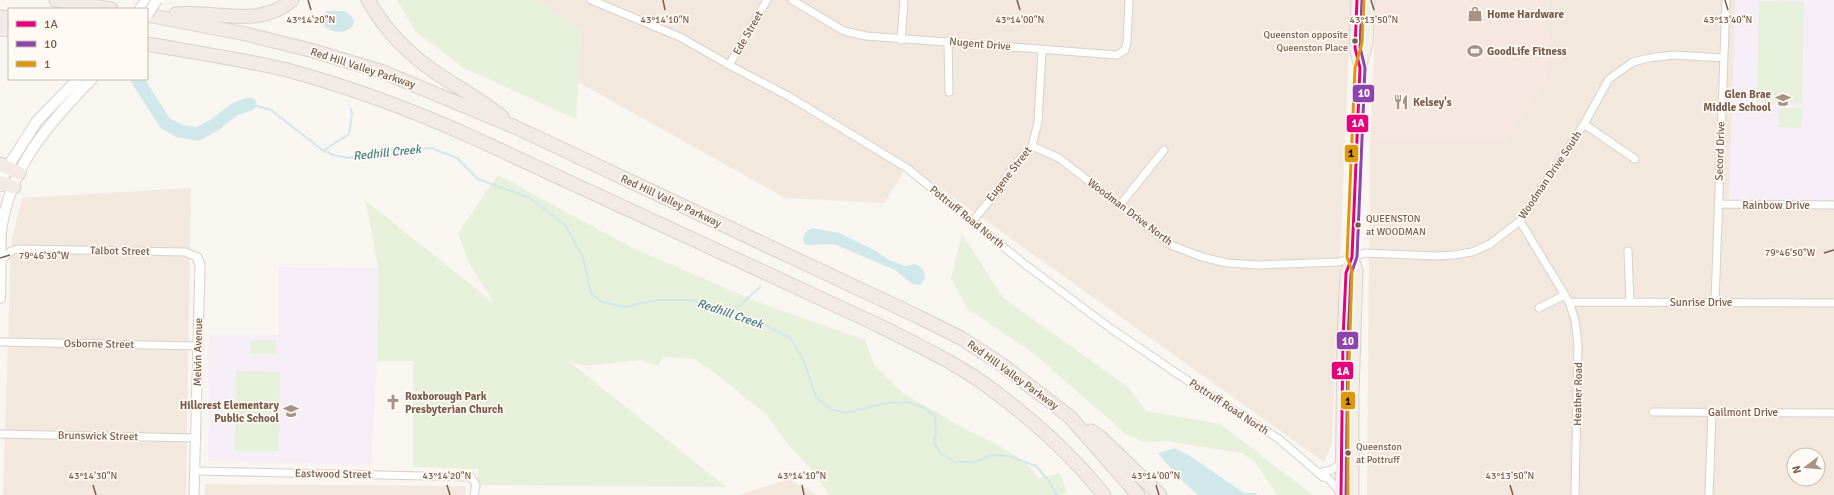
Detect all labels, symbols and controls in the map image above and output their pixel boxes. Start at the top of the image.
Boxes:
shop icon: Home Hardware [1466,5,1484,23]
legend [8,8,148,80]
place label: Home Hardware [1487,8,1565,21]
street label: Ede Street [730,9,766,57]
text: 43°14'20"N [287,14,335,26]
text: 43°14'10"N [641,14,689,26]
text: 43°14'00"N [996,14,1044,26]
text: 43°13'50"N [1350,14,1398,26]
text: 43°13'40"N [1704,14,1752,26]
text: 1A [44,17,58,32]
place label: Queenston opposite Queenston Place [1263,29,1348,54]
street label: Nugent Drive [949,35,1011,53]
marker: Queenston opposite Queenston Place [1350,36,1360,46]
text: 10 [44,37,57,52]
sports icon: GoodLife Fitness [1466,42,1484,60]
street label: Red Hill Valley Parkway [309,45,418,91]
place label: GoodLife Fitness [1487,45,1567,58]
text: 1 [44,57,50,72]
line badge: 10 [1352,84,1375,103]
text: 10 [1358,87,1370,100]
place label: Glen Brae Middle School [1703,88,1772,114]
school or university icon: Glen Brae Middle School [1774,91,1792,109]
restaurant icon: Kelsey's [1392,93,1410,111]
place label: Kelsey's [1413,96,1452,109]
line badge: 1A [1346,114,1369,133]
text: 1A [1352,117,1364,130]
street label: Secord Drive [1712,121,1728,181]
street label: Woodman Drive South [1516,128,1584,222]
water label: Redhill Creek [352,142,423,164]
street label: Eugene Street [984,144,1035,204]
line badge: 1 [1344,144,1359,163]
text: 1 [1348,147,1354,160]
street label: Red Hill Valley Parkway [619,172,724,230]
street label: Woodman Drive North [1085,176,1175,248]
street label: Pottruff Road North [927,183,1007,251]
street label: Rainbow Drive [1742,199,1810,212]
place label: QUEENSTON at WOODMAN [1366,213,1426,238]
marker: QUEENSTON at WOODMAN [1353,220,1363,230]
street label: Talbot Street [90,244,150,258]
text: 79°46'50"W [1765,247,1816,259]
text: 79°46'30"W [19,250,70,262]
water label: Redhill Creek [695,296,766,333]
street label: Sunrise Drive [1670,296,1732,309]
street label: Melvin Avenue [191,318,205,386]
line badge: 10 [1336,331,1359,350]
text: 10 [1342,335,1354,348]
street label: Osborne Street [64,337,134,351]
street label: Red Hill Valley Parkway [965,338,1062,413]
line badge: 1A [1331,361,1354,380]
street label: Heather Road [1571,362,1585,426]
text: 1A [1337,365,1349,378]
street label: Pottruff Road North [1187,376,1271,438]
place label: Roxborough Park Presbyterian Church [405,390,503,416]
line badge: 1 [1340,391,1356,410]
church icon: Roxborough Park Presbyterian Church [384,393,402,411]
text: 1 [1345,395,1351,408]
place label: Hillcrest Elementary Public School [180,399,280,425]
school or university icon: Hillcrest Elementary Public School [282,402,300,420]
street label: Gailmont Drive [1708,406,1778,419]
street label: Brunswick Street [58,429,138,443]
place label: Queenston at Pottruff [1356,441,1402,466]
north arrow [1786,447,1826,487]
marker: Queenston at Pottruff [1343,448,1353,458]
text: N [1790,464,1804,475]
street label: Eastwood Street [295,467,372,481]
text: 43°14'30"N [69,470,117,482]
text: 43°14'20"N [423,470,471,482]
text: 43°14'10"N [778,470,826,482]
text: 43°14'00"N [1132,470,1180,482]
text: 43°13'50"N [1486,470,1534,482]

